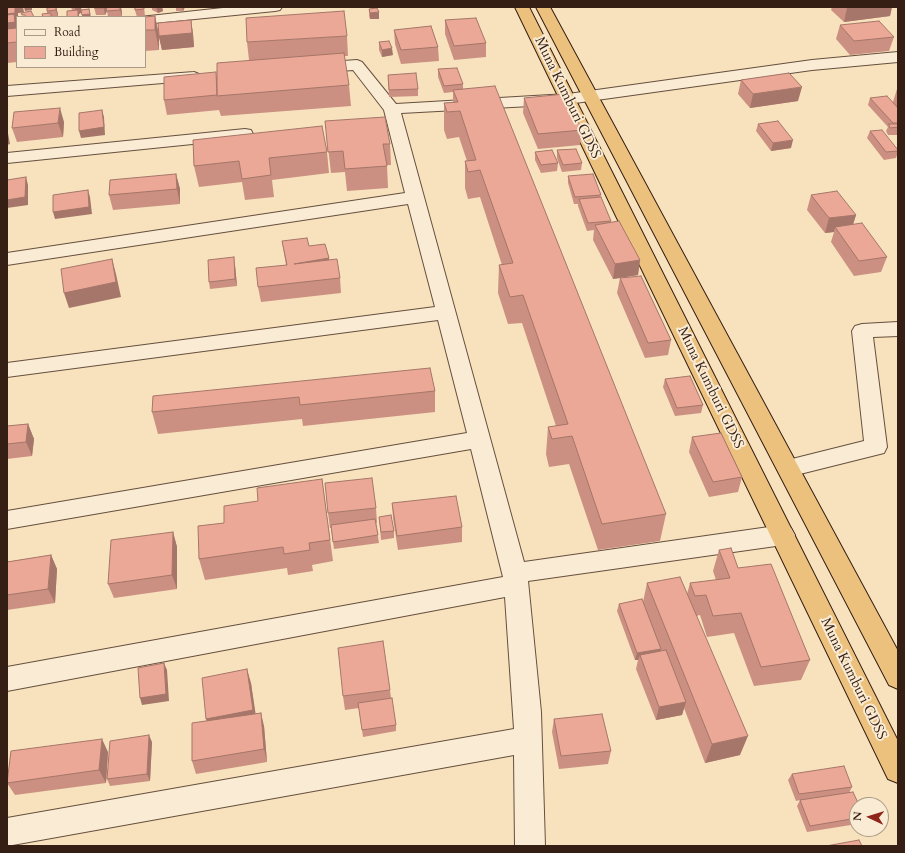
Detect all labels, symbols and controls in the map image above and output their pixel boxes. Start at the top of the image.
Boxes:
legend [16,16,146,68]
text: Road [54,24,80,40]
street label: Muna Kumburi GDSS [530,35,604,161]
text: Building [54,44,98,60]
street label: Muna Kumburi GDSS [673,325,747,451]
street label: Muna Kumburi GDSS [816,616,890,742]
north arrow [849,797,889,837]
text: N [850,811,865,821]

